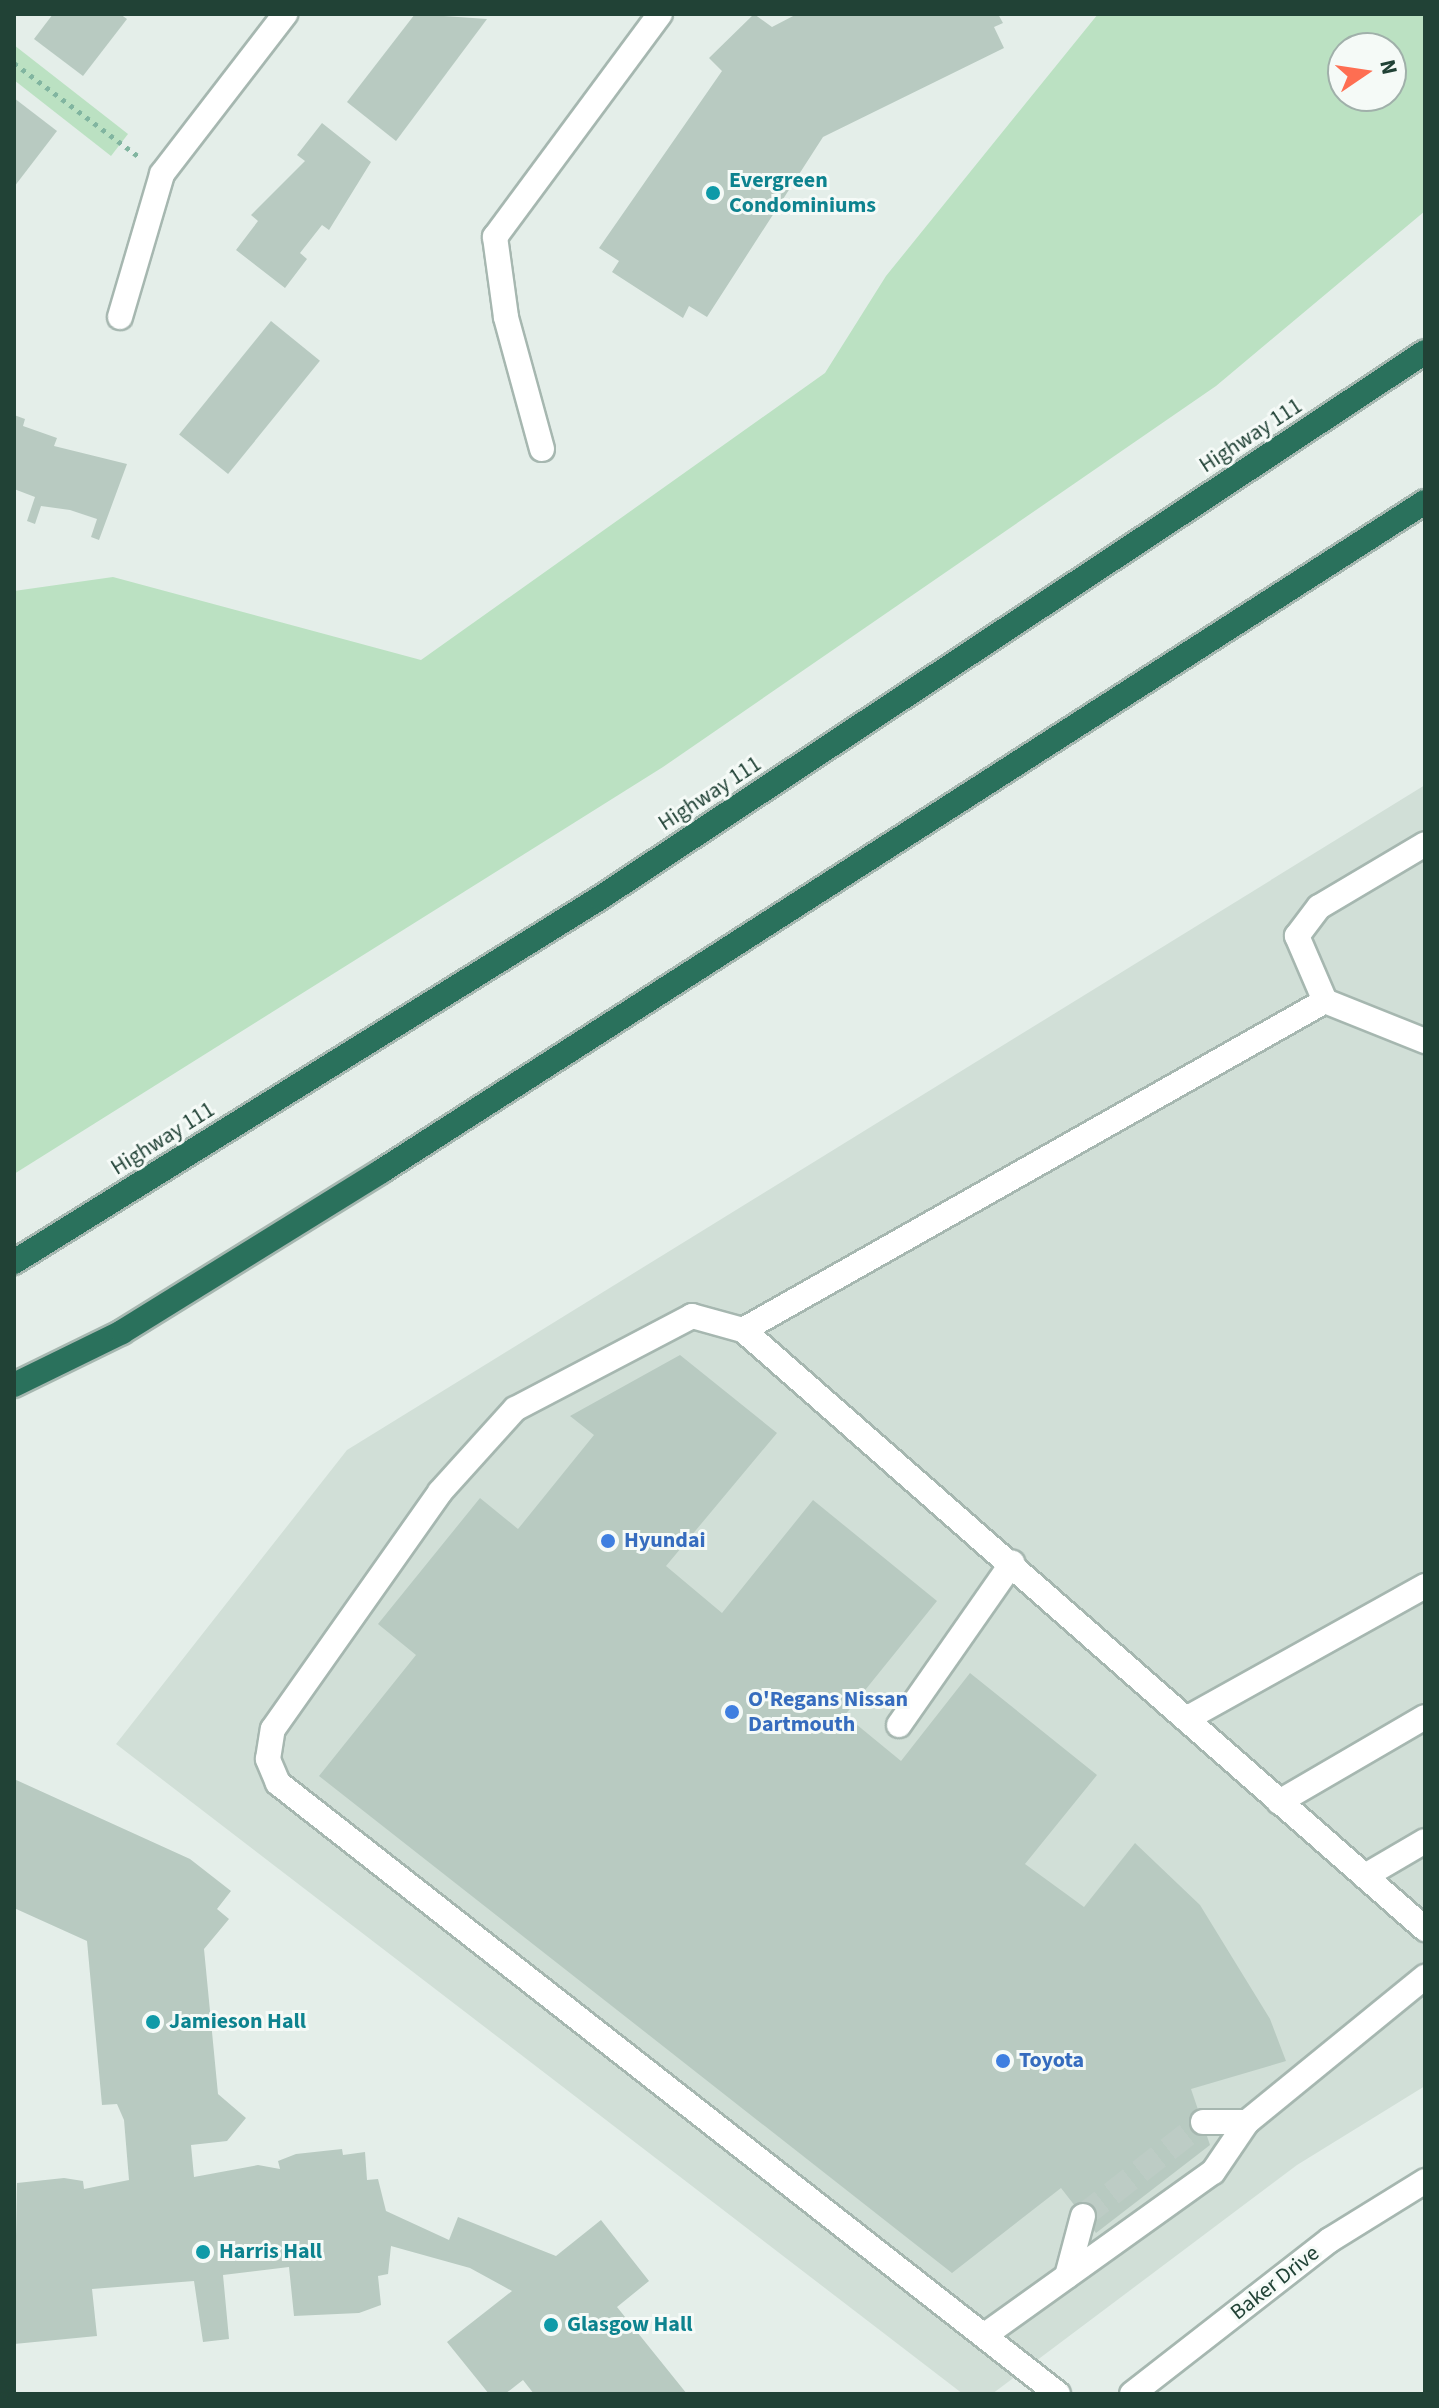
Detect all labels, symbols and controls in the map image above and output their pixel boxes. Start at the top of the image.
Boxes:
north arrow [1327,32,1407,112]
text: N [1371,56,1406,78]
place label: Evergreen Condominiums [729,167,876,218]
marker: Evergreen Condominiums [704,184,722,202]
street label: Highway 111 [1195,393,1307,479]
street label: Highway 111 [654,751,766,837]
street label: Highway 111 [106,1097,220,1181]
place label: Hyundai [624,1528,706,1554]
marker: Hyundai [599,1532,617,1550]
place label: O'Regans Nissan Dartmouth [748,1686,908,1738]
marker: O'Regans Nissan Dartmouth [723,1703,741,1721]
place label: Jamieson Hall [169,2009,306,2035]
marker: Jamieson Hall [144,2013,162,2031]
place label: Toyota [1019,2048,1084,2074]
marker: Toyota [994,2052,1012,2070]
place label: Harris Hall [219,2239,322,2265]
street label: Baker Drive [1225,2240,1325,2326]
marker: Harris Hall [194,2243,212,2261]
place label: Glasgow Hall [567,2312,693,2338]
marker: Glasgow Hall [542,2316,560,2334]

